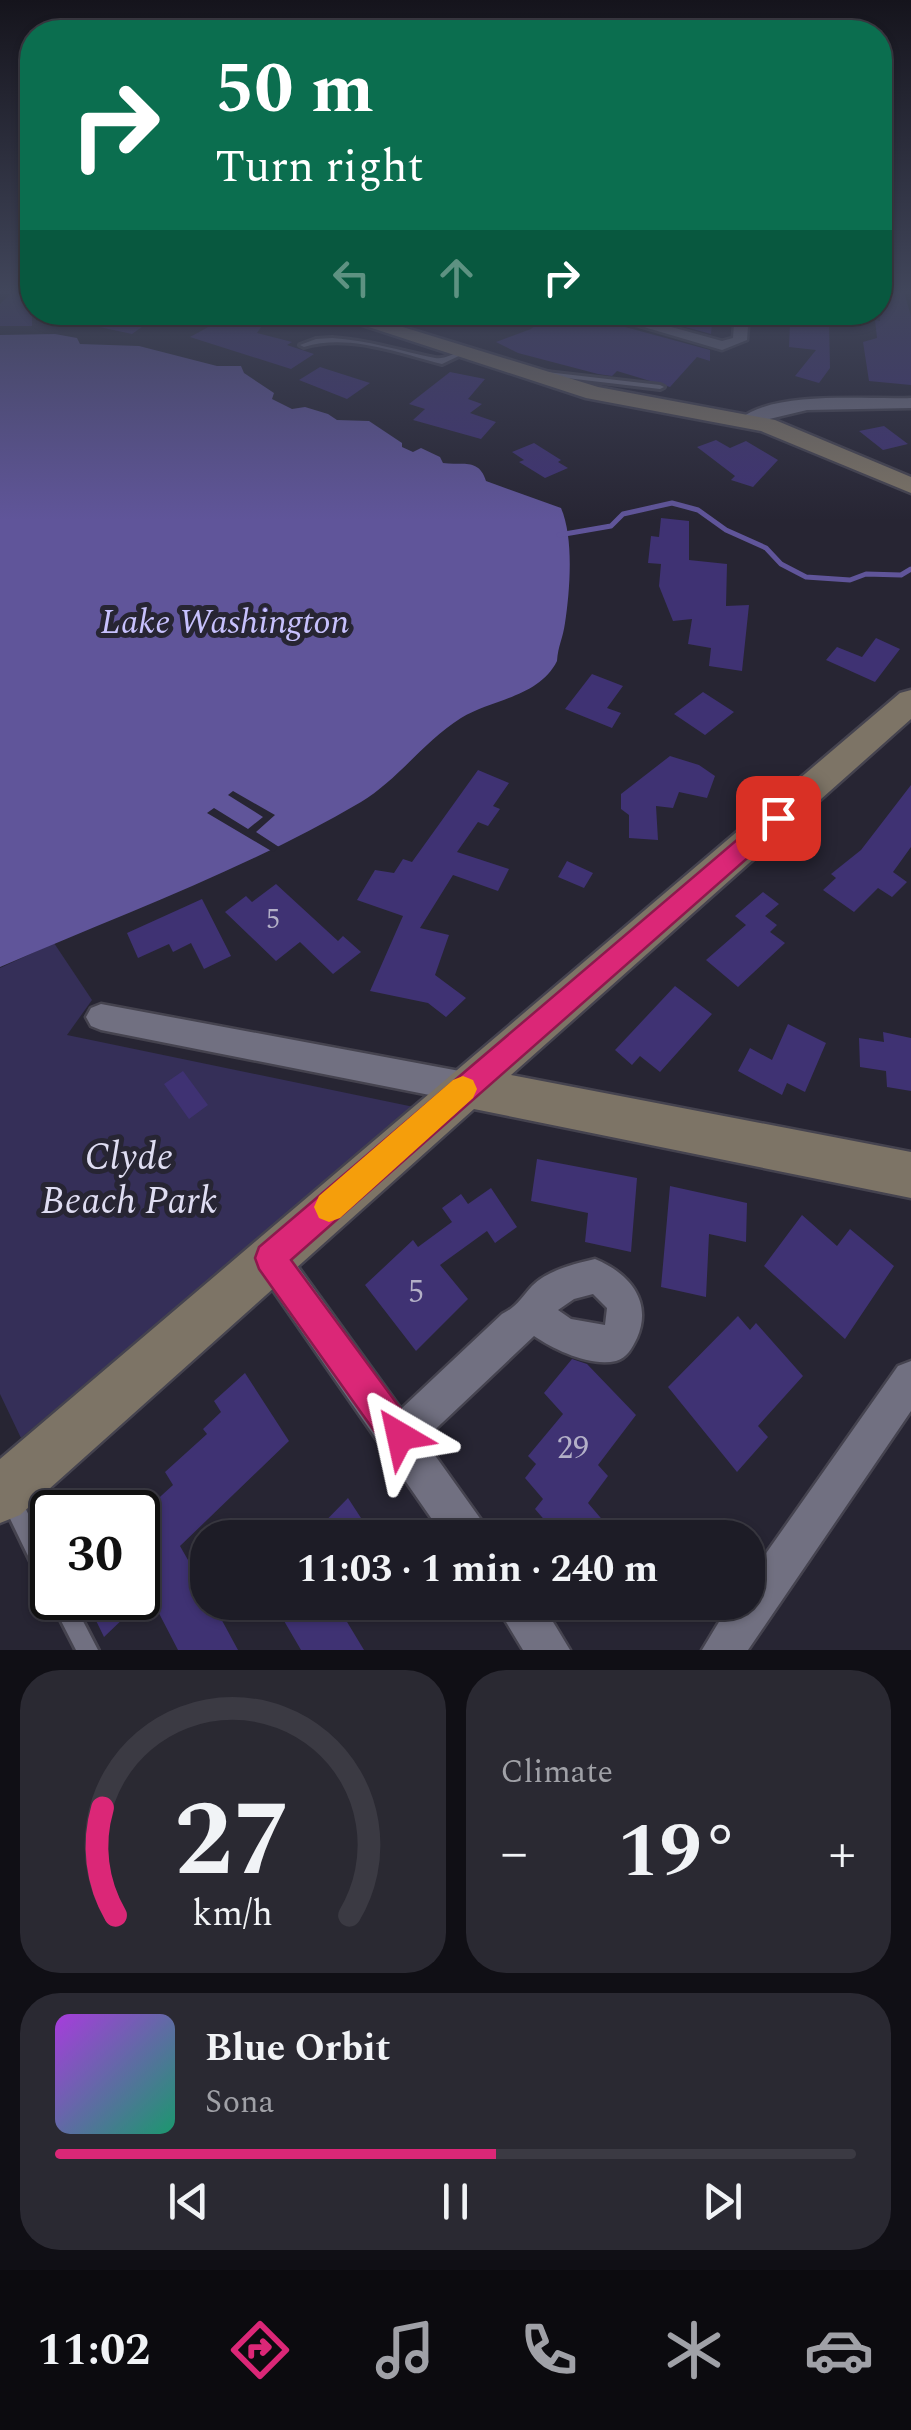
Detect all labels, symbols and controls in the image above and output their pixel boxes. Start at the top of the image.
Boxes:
text: 50 m [215,37,374,143]
icon: right [50,60,180,190]
text: Turn right [215,133,424,202]
icon: left [324,250,379,305]
icon: ahead [429,250,484,305]
icon: right [534,250,589,305]
water label: Lake Washington [101,596,349,649]
pin [736,776,821,861]
icon: arrive [751,791,806,846]
house number: 5 [266,898,280,941]
park label: Clyde Beach Park [41,1129,218,1231]
house number: 5 [408,1268,424,1317]
position arrow [348,1384,452,1488]
house number: 29 [557,1424,589,1473]
speed limit sign: 30 [30,1490,160,1620]
text: 11:03 · 1 min · 240 m [297,1541,658,1599]
text: Climate [501,1748,613,1797]
text: 27 [174,1763,291,1921]
text: 19° [617,1796,739,1910]
text: − [501,1812,528,1895]
text: + [828,1812,856,1895]
text: km/h [193,1887,273,1942]
text: Blue Orbit [205,2020,390,2078]
text: Sona [205,2078,274,2127]
icon: previous [161,2174,216,2229]
icon: pause [428,2174,483,2229]
icon: next [695,2174,750,2229]
icon: directions [225,2315,295,2385]
icon: music [370,2315,440,2385]
icon: phone [514,2315,584,2385]
icon: climate [659,2315,729,2385]
icon: car [804,2315,874,2385]
text: 11:02 [37,2316,150,2385]

